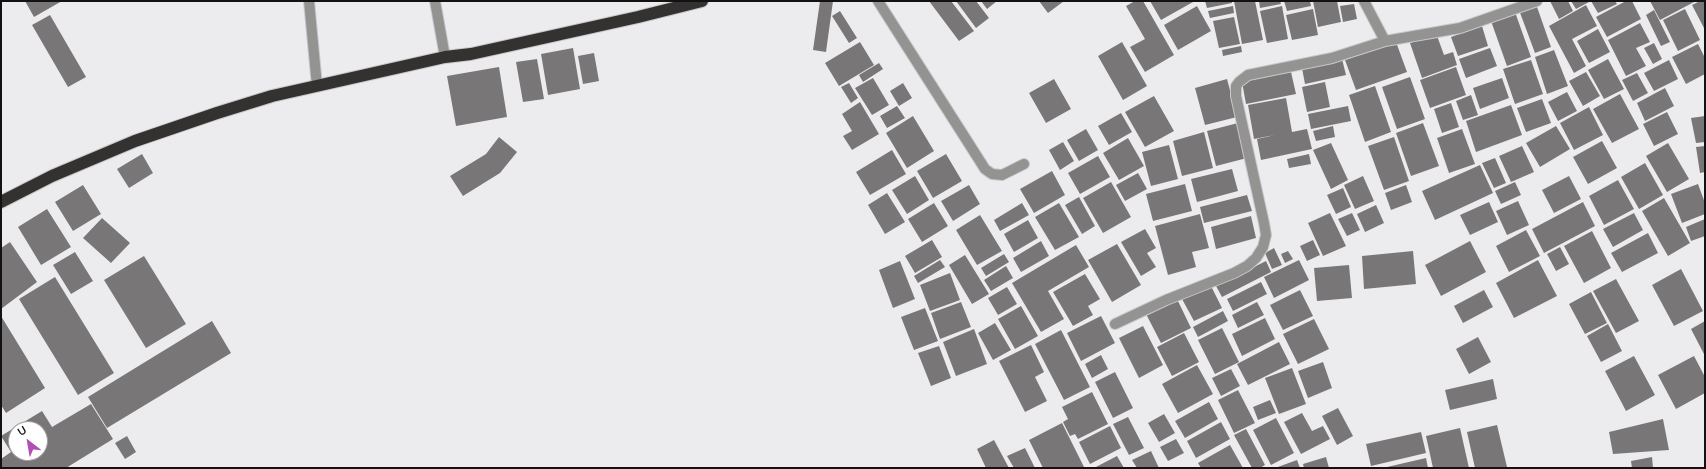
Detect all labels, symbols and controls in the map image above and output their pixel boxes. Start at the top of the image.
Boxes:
north arrow [8,421,48,461]
text: U [15,423,29,440]

